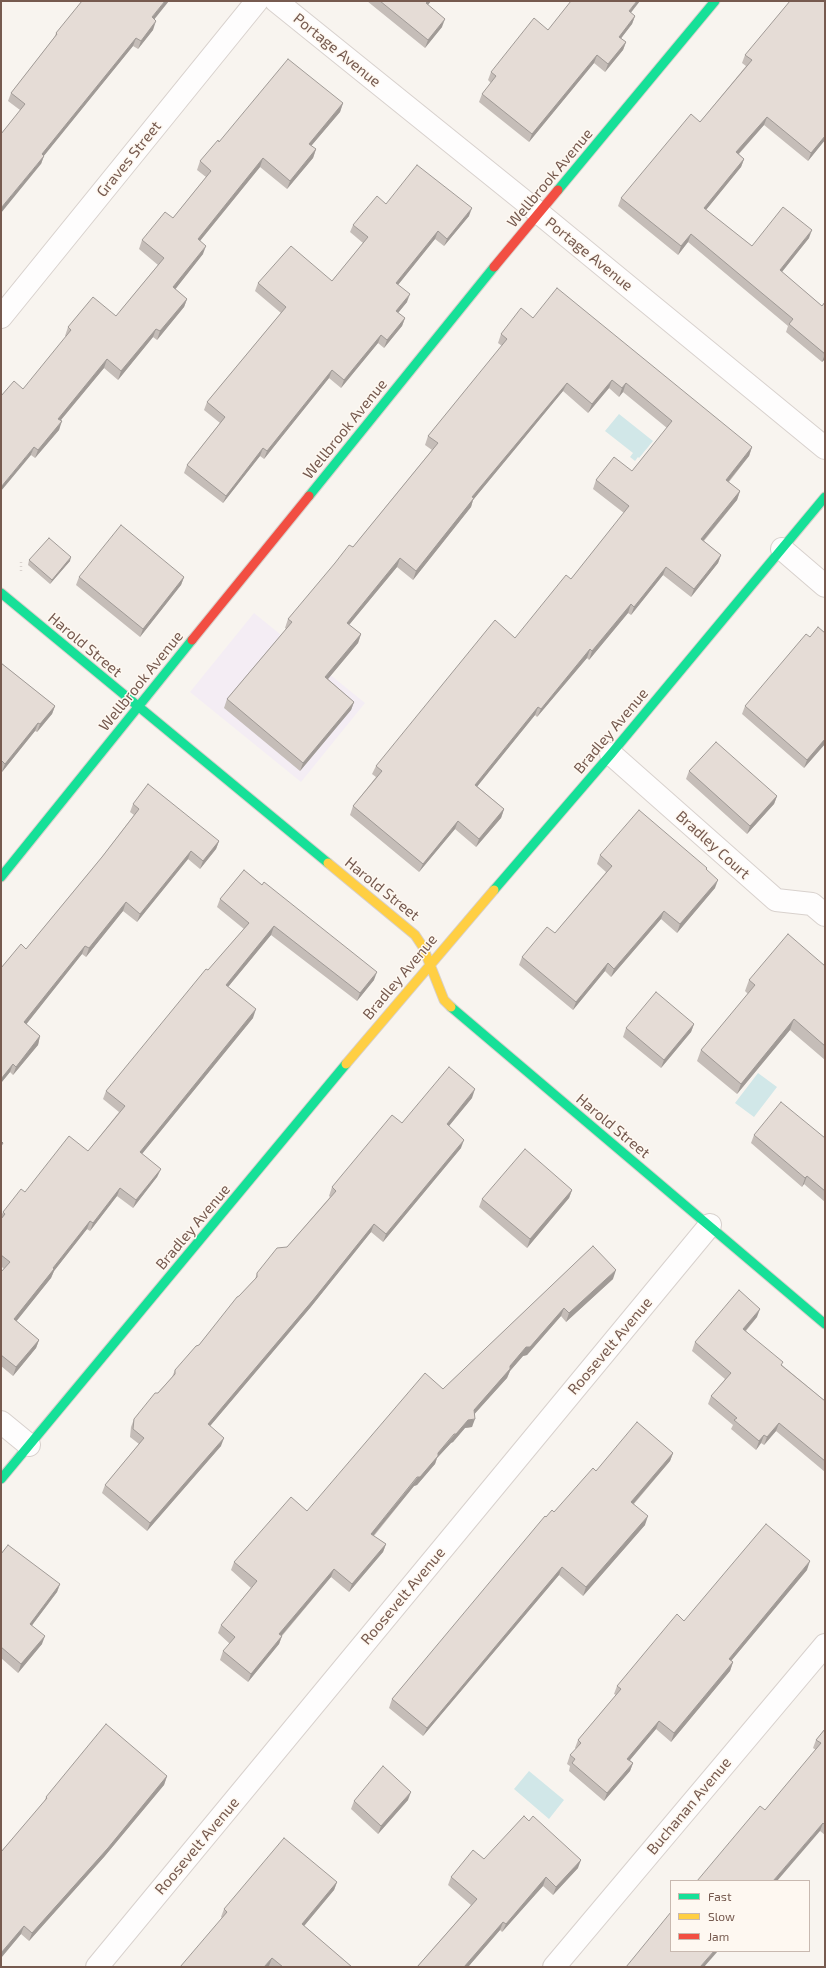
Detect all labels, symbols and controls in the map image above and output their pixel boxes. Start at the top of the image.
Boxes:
street label: Portage Avenue [290,9,384,91]
street label: Graves Street [93,117,165,201]
street label: Wellbrook Avenue [503,125,597,231]
street label: Portage Avenue [542,213,636,295]
street label: Wellbrook Avenue [299,375,391,483]
street label: Harold Street [44,609,126,681]
street label: Wellbrook Avenue [95,627,187,735]
street label: Bradley Avenue [570,685,652,777]
street label: Bradley Court [672,807,754,883]
street label: Harold Street [341,853,423,925]
street label: Bradley Avenue [359,931,441,1023]
street label: Harold Street [572,1090,654,1162]
street label: Bradley Avenue [152,1181,234,1273]
street label: Roosevelt Avenue [564,1294,656,1398]
street label: Roosevelt Avenue [357,1544,449,1648]
street label: Buchanan Avenue [643,1754,735,1858]
street label: Roosevelt Avenue [151,1794,243,1898]
legend [670,1880,810,1952]
text: Fast [708,1889,731,1903]
text: Slow [708,1909,735,1923]
text: Jam [708,1929,729,1943]

